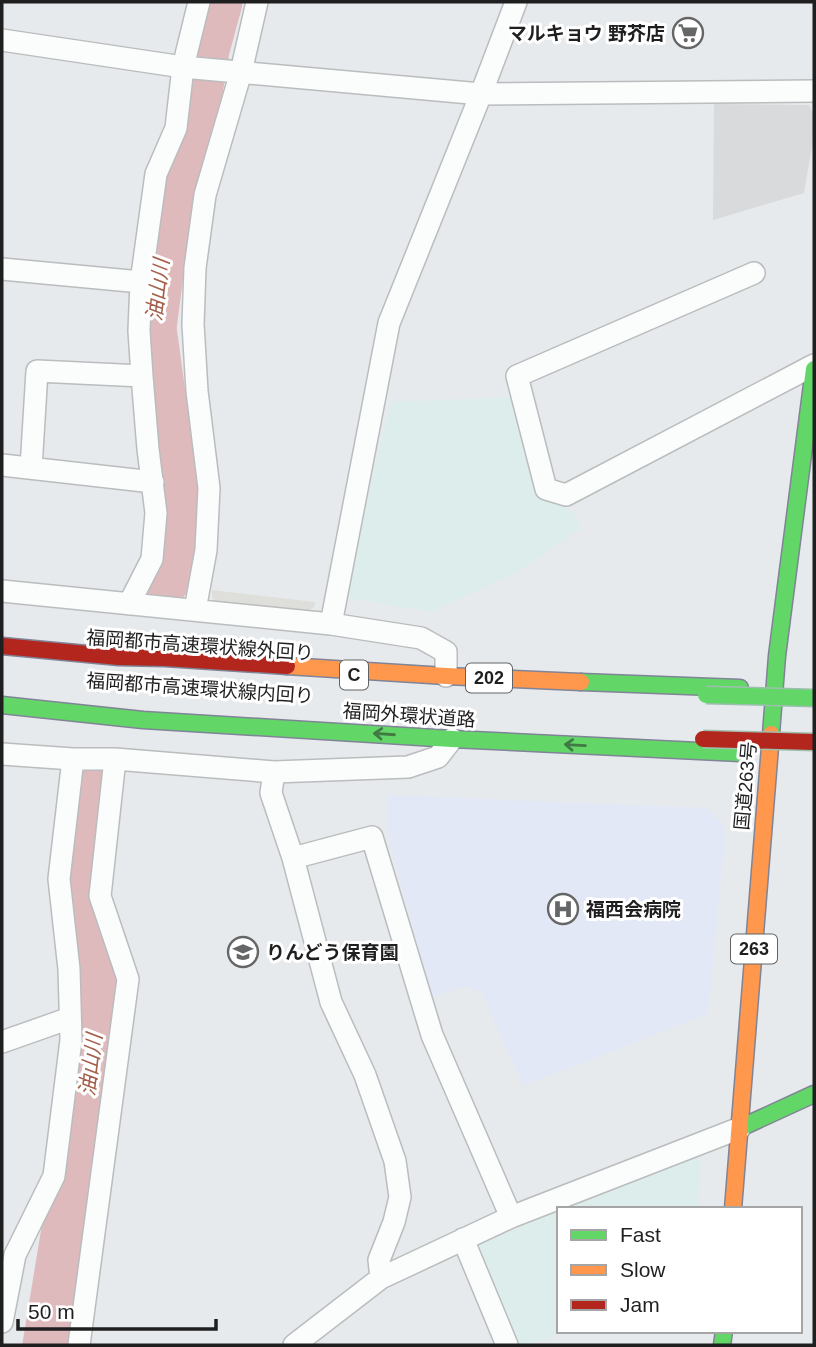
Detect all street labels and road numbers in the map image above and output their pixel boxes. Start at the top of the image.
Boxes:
street label: 福岡都市高速環状線外回り [86,627,314,664]
road number: C [340,660,368,690]
road number: 202 [466,664,512,692]
street label: 福岡都市高速環状線内回り [86,670,314,707]
street label: 福岡外環状道路 [342,700,476,731]
street label: 国道263号 [731,741,760,831]
road number: 263 [731,934,777,964]

